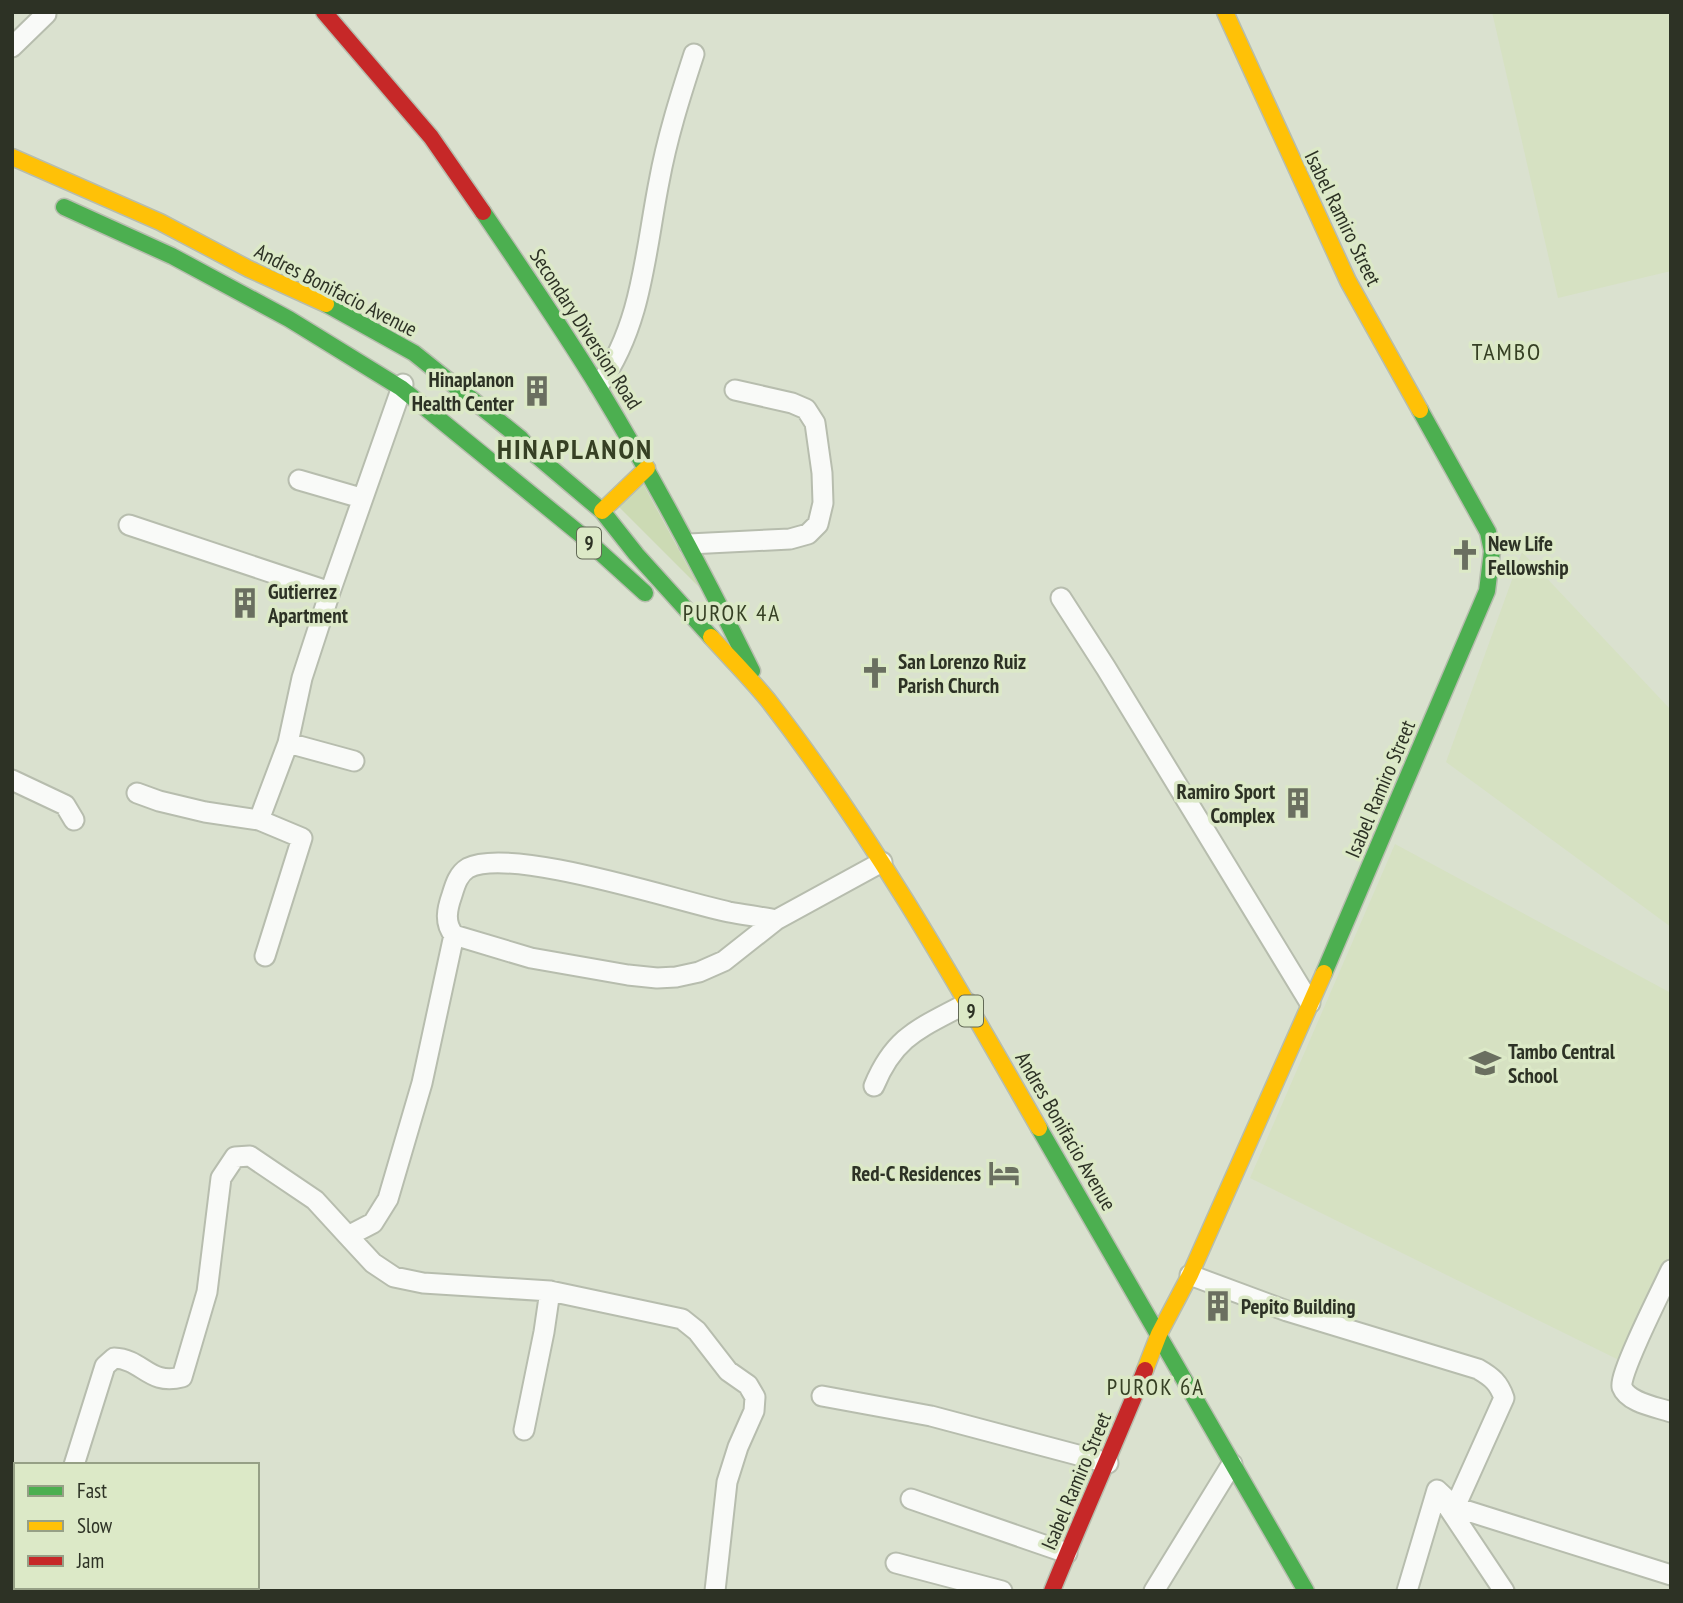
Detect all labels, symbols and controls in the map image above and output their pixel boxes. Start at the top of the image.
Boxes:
street label: Isabel Ramiro Street [1299,146,1387,290]
street label: Andres Bonifacio Avenue [250,237,422,343]
street label: Secondary Diversion Road [524,244,648,414]
district label: TAMBO [1472,336,1542,367]
place label: Hinaplanon Health Center [412,366,515,417]
building icon: Hinaplanon Health Center [520,374,554,408]
district label: HINAPLANON [497,430,653,467]
road number: 9 [577,528,601,558]
place label: New Life Fellowship [1488,530,1569,581]
church icon: New Life Fellowship [1448,538,1482,572]
place label: Gutierrez Apartment [267,578,348,629]
building icon: Gutierrez Apartment [228,586,262,620]
district label: PUROK 4A [683,598,781,627]
place label: San Lorenzo Ruiz Parish Church [898,648,1026,699]
church icon: San Lorenzo Ruiz Parish Church [858,656,892,690]
street label: Isabel Ramiro Street [1339,716,1421,862]
place label: Ramiro Sport Complex [1177,778,1276,829]
building icon: Ramiro Sport Complex [1281,786,1315,820]
road number: 9 [959,995,983,1026]
place label: Tambo Central School [1508,1038,1616,1089]
school or university icon: Tambo Central School [1468,1046,1502,1080]
street label: Andres Bonifacio Avenue [1010,1047,1122,1215]
hotel icon: Red-C Residences [987,1156,1021,1190]
place label: Red-C Residences [852,1160,981,1187]
building icon: Pepito Building [1201,1289,1235,1323]
place label: Pepito Building [1241,1293,1356,1320]
district label: PUROK 6A [1107,1372,1205,1401]
street label: Isabel Ramiro Street [1035,1408,1117,1554]
legend [14,1463,259,1589]
text: Fast [77,1477,107,1504]
text: Slow [77,1512,113,1539]
text: Jam [76,1547,104,1574]

